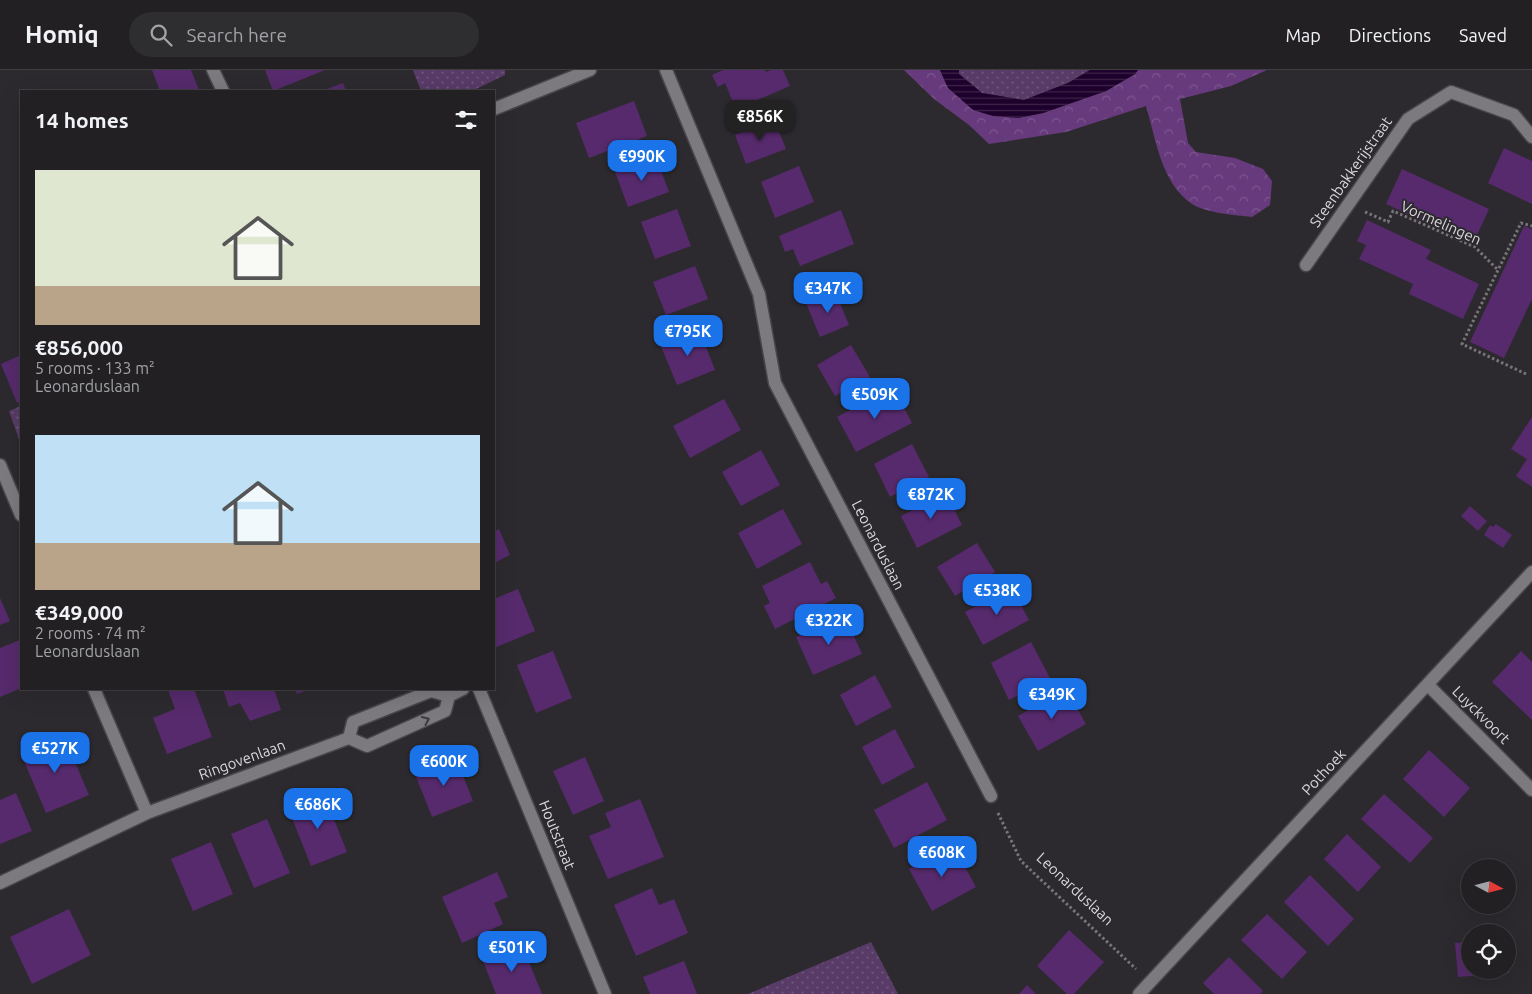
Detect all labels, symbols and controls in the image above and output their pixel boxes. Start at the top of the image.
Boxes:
search box [129,12,479,57]
text: Homiq [25,21,99,48]
icon: search [147,21,175,49]
text: Search here [187,24,287,46]
text: Map [1285,25,1321,45]
text: Directions [1349,25,1431,45]
text: Saved [1459,25,1507,45]
pin: €856K [725,100,795,142]
icon: filters [452,106,480,134]
text: €856K [737,107,783,125]
text: 14 homes [35,108,129,132]
street label: Steenbakkerijstraat [1306,113,1395,230]
pin: €990K [607,140,677,182]
text: €990K [619,147,665,165]
street label: Vormelingen [1398,197,1484,248]
icon: home [213,203,303,293]
pin: €347K [793,272,863,314]
text: €347K [805,279,851,297]
pin: €795K [653,314,723,357]
text: €795K [665,322,711,340]
text: €856,000 [35,335,123,359]
text: 5 rooms · 133 m² [35,359,155,377]
text: Leonarduslaan [35,377,140,395]
pin: €509K [840,378,910,420]
text: €509K [852,385,898,403]
icon: home [213,468,303,558]
pin: €872K [896,478,966,520]
text: €872K [908,485,954,503]
street label: Leonarduslaan [849,497,908,592]
pin: €538K [962,574,1032,616]
text: €538K [974,581,1020,599]
text: €349,000 [35,600,123,624]
pin: €322K [794,604,864,646]
text: €322K [806,611,852,629]
text: 2 rooms · 74 m² [35,624,146,642]
text: Leonarduslaan [35,642,140,660]
pin: €349K [1017,678,1087,720]
street label: Luyckvoort [1449,682,1514,747]
text: €349K [1029,685,1075,703]
one-way arrow [421,715,430,726]
pin: €527K [20,732,90,774]
street label: Ringovenlaan [196,736,288,783]
text: €527K [32,739,78,757]
pin: €600K [409,744,479,787]
street label: Pothoek [1298,745,1349,798]
text: €600K [421,752,467,770]
pin: €686K [283,788,353,830]
text: €686K [295,795,341,813]
street label: Houtstraat [536,798,579,872]
pin: €608K [907,836,977,878]
text: €608K [919,843,965,861]
street label: Leonarduslaan [1034,849,1117,928]
north arrow [1461,859,1516,914]
map controls [1461,859,1516,979]
button: locate [1461,924,1516,979]
pin: €501K [477,930,547,973]
text: €501K [489,938,535,956]

